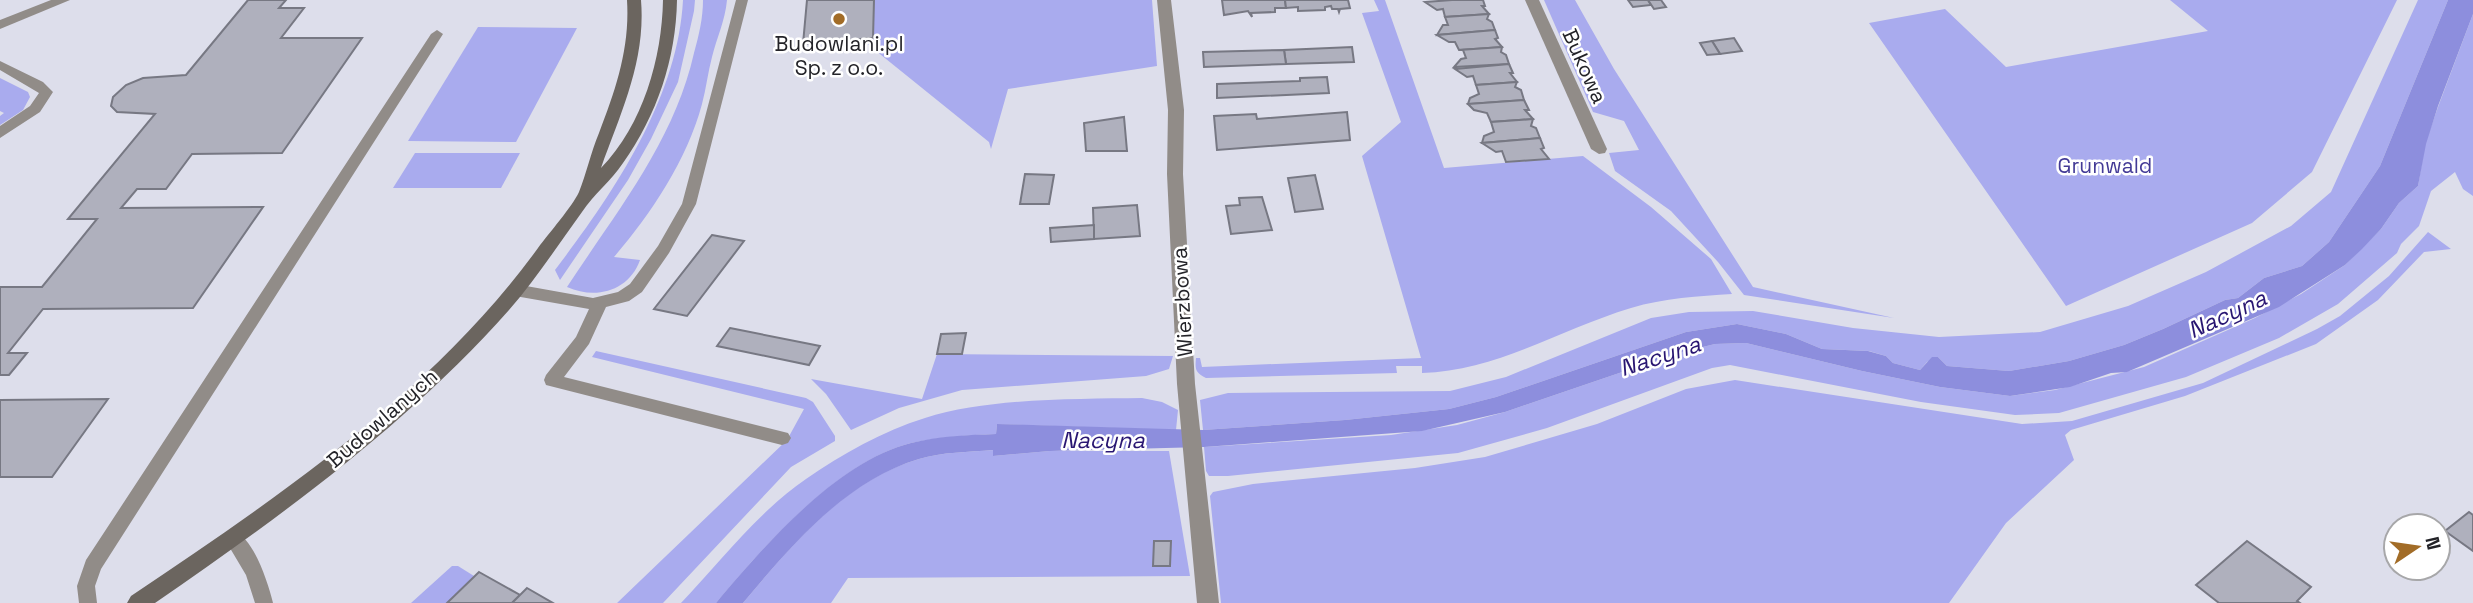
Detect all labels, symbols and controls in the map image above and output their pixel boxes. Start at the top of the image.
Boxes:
marker: Budowlani.pl Sp. z o.o. [831,11,847,27]
street label: Bukowa [1557,24,1613,108]
place label: Budowlani.pl Sp. z o.o. [774,30,904,81]
park label: Grunwald [2058,152,2152,179]
street label: Wierzbowa [1166,246,1198,358]
water label: Nacyna [2183,282,2272,345]
water label: Nacyna [1616,329,1705,383]
street label: Budowlanych [321,363,443,473]
water label: Nacyna [1061,425,1145,455]
north arrow [2382,512,2452,582]
text: N [2419,534,2447,552]

